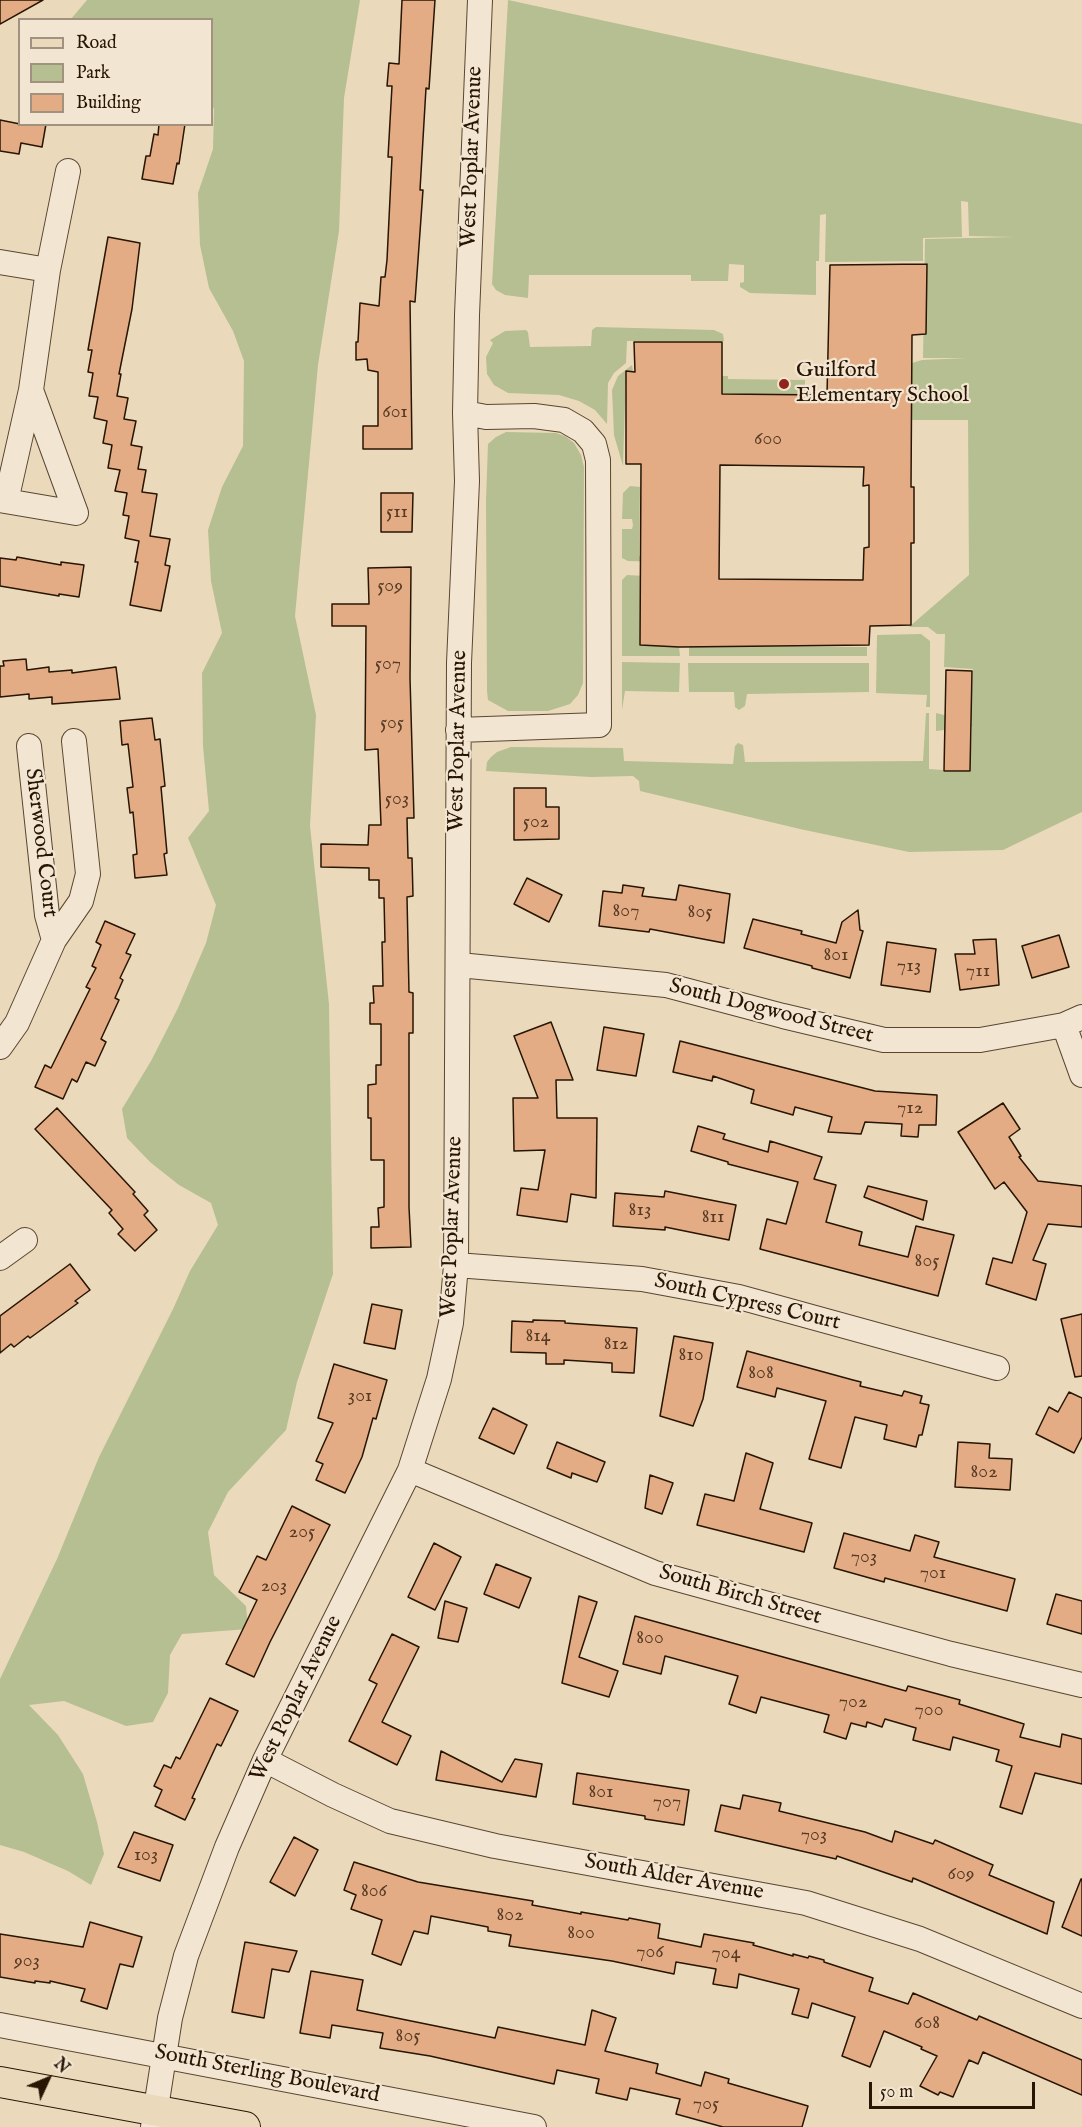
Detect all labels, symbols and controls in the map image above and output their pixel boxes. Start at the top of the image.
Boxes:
legend [18,18,213,126]
text: Road [76,32,117,55]
text: Park [76,62,110,85]
street label: West Poplar Avenue [457,66,489,248]
text: Building [76,92,141,115]
place label: Guilford Elementary School [796,358,969,410]
marker: Guilford Elementary School [777,377,791,391]
house number: 601 [382,401,408,425]
house number: 600 [754,428,782,452]
house number: 511 [386,501,408,525]
house number: 509 [377,575,403,599]
street label: West Poplar Avenue [444,650,474,832]
house number: 507 [375,653,401,677]
house number: 505 [380,712,404,736]
street label: Sherwood Court [18,767,62,919]
house number: 503 [385,788,409,812]
house number: 502 [523,811,549,835]
house number: 807 [612,900,640,924]
house number: 805 [688,901,712,925]
house number: 801 [824,944,848,968]
house number: 713 [897,955,921,979]
house number: 711 [966,960,990,984]
street label: South Dogwood Street [666,974,876,1050]
house number: 712 [897,1097,923,1121]
street label: West Poplar Avenue [437,1136,469,1318]
house number: 813 [629,1199,651,1223]
house number: 811 [702,1206,724,1230]
house number: 805 [915,1250,939,1274]
street label: South Cypress Court [652,1269,842,1337]
house number: 814 [525,1325,551,1349]
house number: 812 [604,1333,628,1357]
house number: 810 [678,1344,704,1368]
house number: 808 [748,1362,774,1386]
house number: 301 [348,1385,372,1409]
house number: 802 [970,1461,998,1485]
house number: 205 [289,1521,315,1545]
house number: 703 [851,1546,877,1570]
street label: South Birch Street [656,1560,824,1632]
house number: 701 [920,1562,946,1586]
house number: 203 [261,1575,287,1599]
street label: West Poplar Avenue [245,1612,349,1786]
house number: 800 [636,1627,664,1651]
house number: 702 [839,1691,867,1715]
house number: 700 [914,1699,944,1723]
house number: 801 [589,1781,613,1805]
house number: 707 [653,1791,681,1815]
house number: 703 [801,1824,827,1848]
house number: 103 [134,1844,158,1868]
street label: South Alder Avenue [582,1849,766,1907]
house number: 609 [948,1863,974,1887]
house number: 806 [361,1880,387,1904]
house number: 802 [496,1904,524,1928]
house number: 800 [567,1922,595,1946]
house number: 706 [636,1941,664,1965]
house number: 704 [712,1942,740,1966]
house number: 903 [14,1950,40,1974]
house number: 608 [914,2012,940,2036]
house number: 805 [396,2025,420,2049]
street label: South Sterling Boulevard [152,2040,382,2110]
north arrow [18,2049,78,2109]
text: N [49,2055,73,2078]
scale bar [872,2070,1038,2108]
text: 50 m [880,2081,913,2104]
house number: 705 [693,2093,719,2117]

